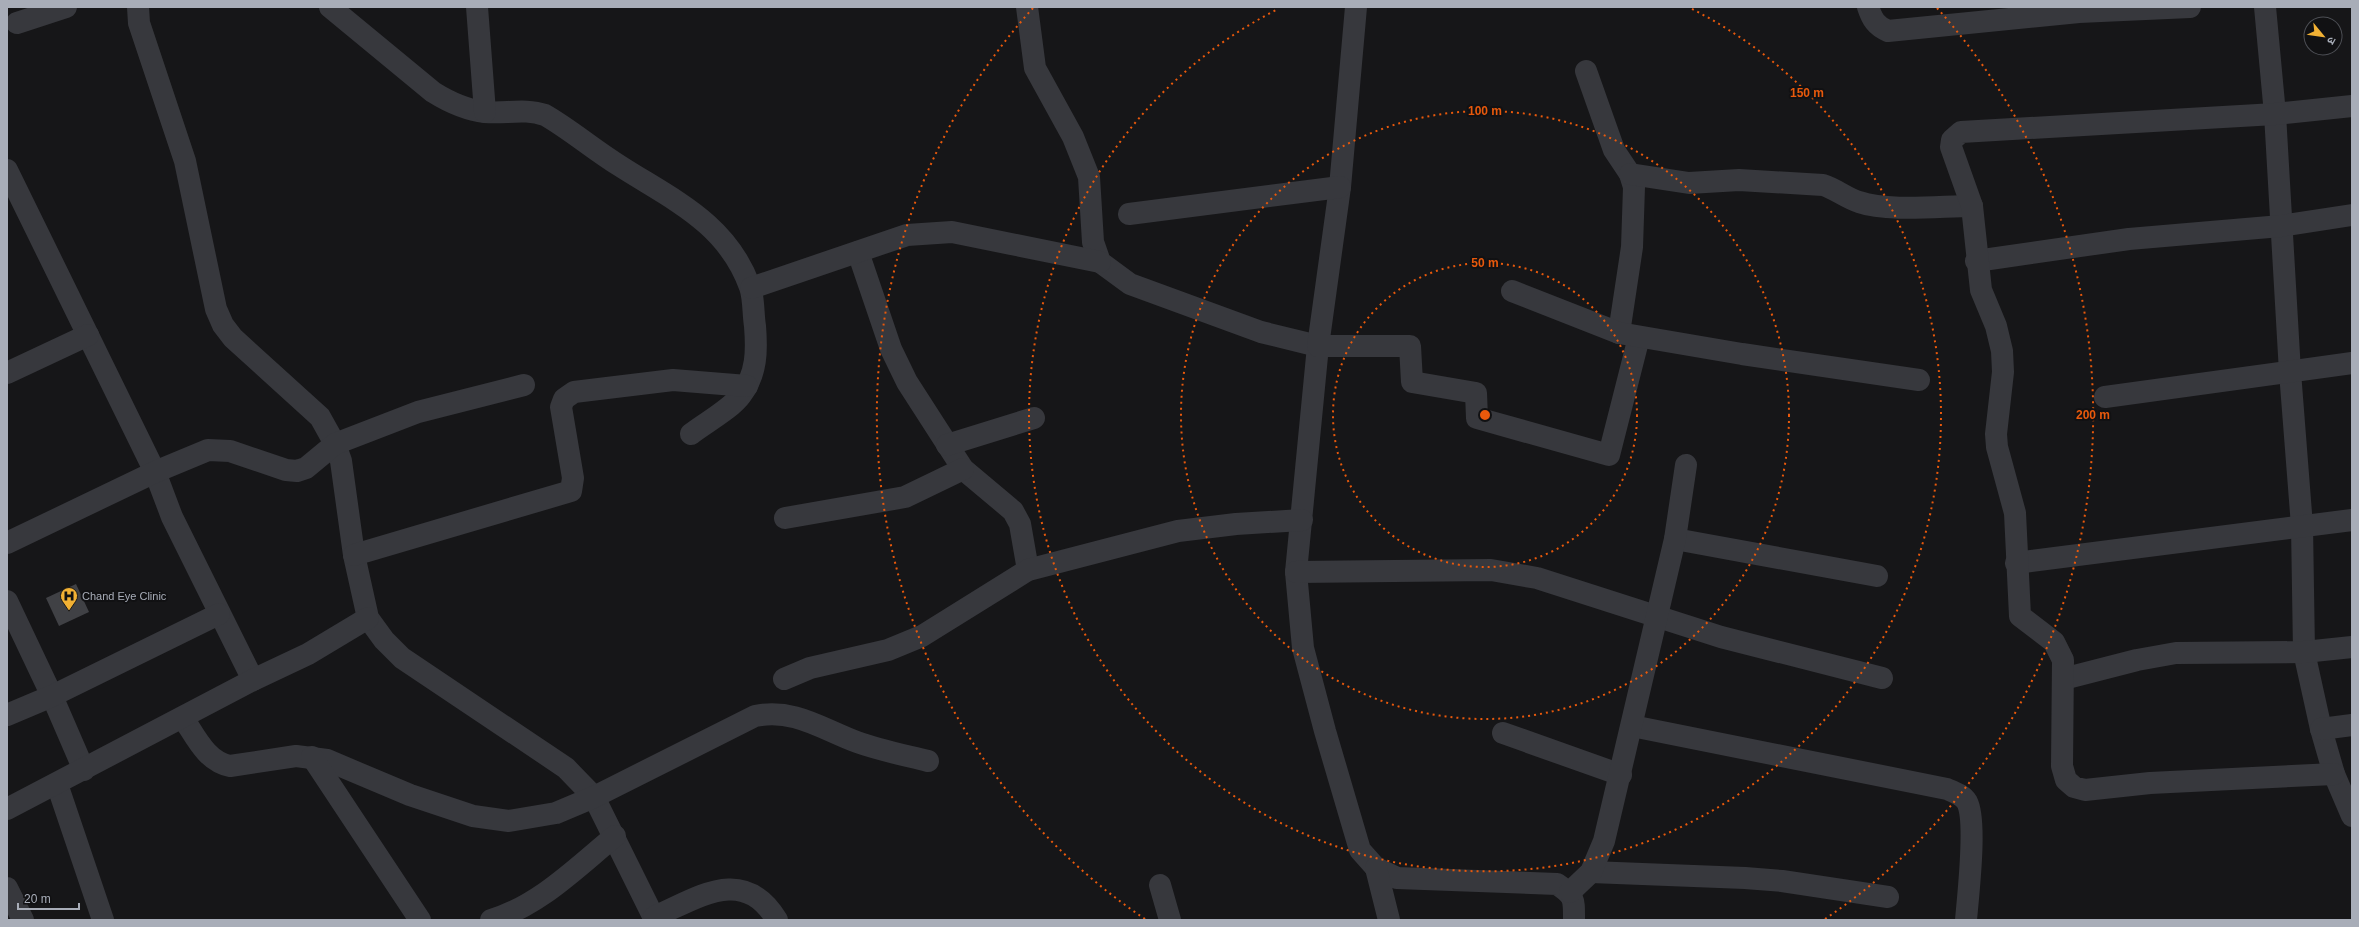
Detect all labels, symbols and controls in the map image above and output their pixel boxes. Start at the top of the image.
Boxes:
north arrow [2303,16,2343,56]
text: उ [2325,35,2339,47]
text: 150 m [1790,86,1824,100]
text: 100 m [1468,104,1502,118]
text: 50 m [1471,256,1499,270]
centre of rings [1478,408,1492,422]
text: 200 m [2076,408,2110,422]
hospital icon: Chand Eye Clinic [59,586,79,611]
place label: Chand Eye Clinic [82,590,167,602]
scale bar [18,885,79,911]
text: 20 m [24,892,51,906]

